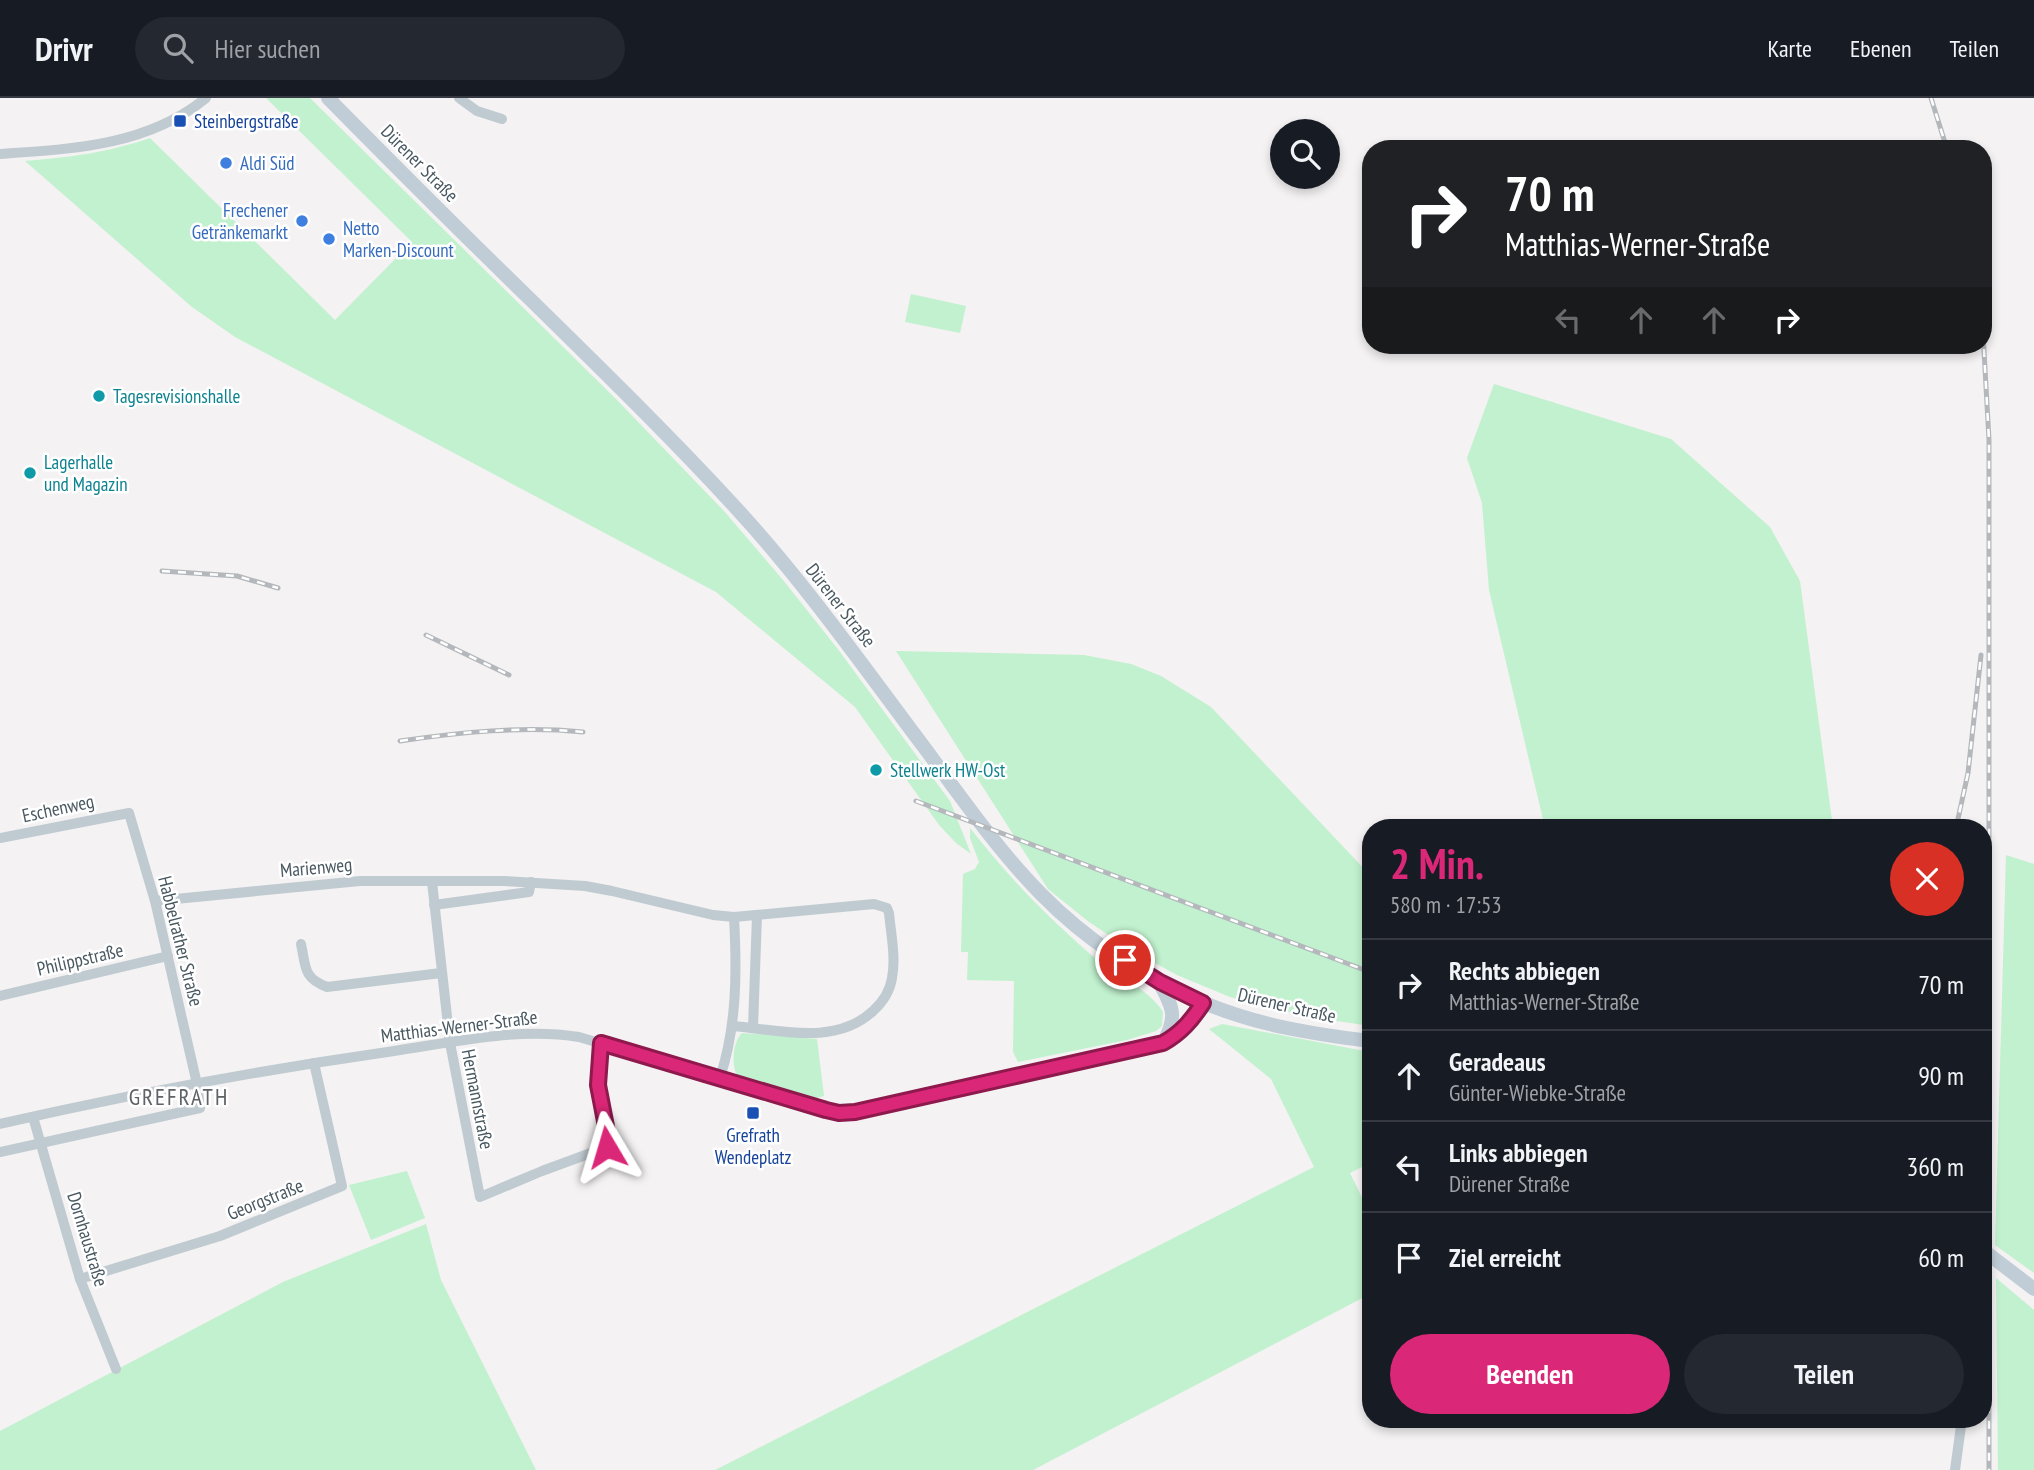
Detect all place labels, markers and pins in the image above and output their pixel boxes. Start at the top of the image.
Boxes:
place label: Steinbergstraße [194,109,299,133]
marker: Steinbergstraße [172,113,188,129]
place label: Aldi Süd [240,151,294,175]
marker: Aldi Süd [218,155,234,171]
place label: Frechener Getränkemarkt [192,198,289,244]
marker: Frechener Getränkemarkt [294,213,310,229]
place label: Netto Marken-Discount [343,216,455,262]
marker: Netto Marken-Discount [321,231,337,247]
place label: Tagesrevisionshalle [113,384,241,408]
marker: Tagesrevisionshalle [91,388,107,404]
place label: Lagerhalle und Magazin [44,450,128,496]
marker: Lagerhalle und Magazin [22,465,38,481]
place label: Stellwerk HW-Ost [890,758,1006,782]
marker: Stellwerk HW-Ost [868,762,884,778]
pin [1095,930,1155,990]
marker: Grefrath Wendeplatz [745,1105,761,1121]
place label: Grefrath Wendeplatz [715,1123,792,1169]

